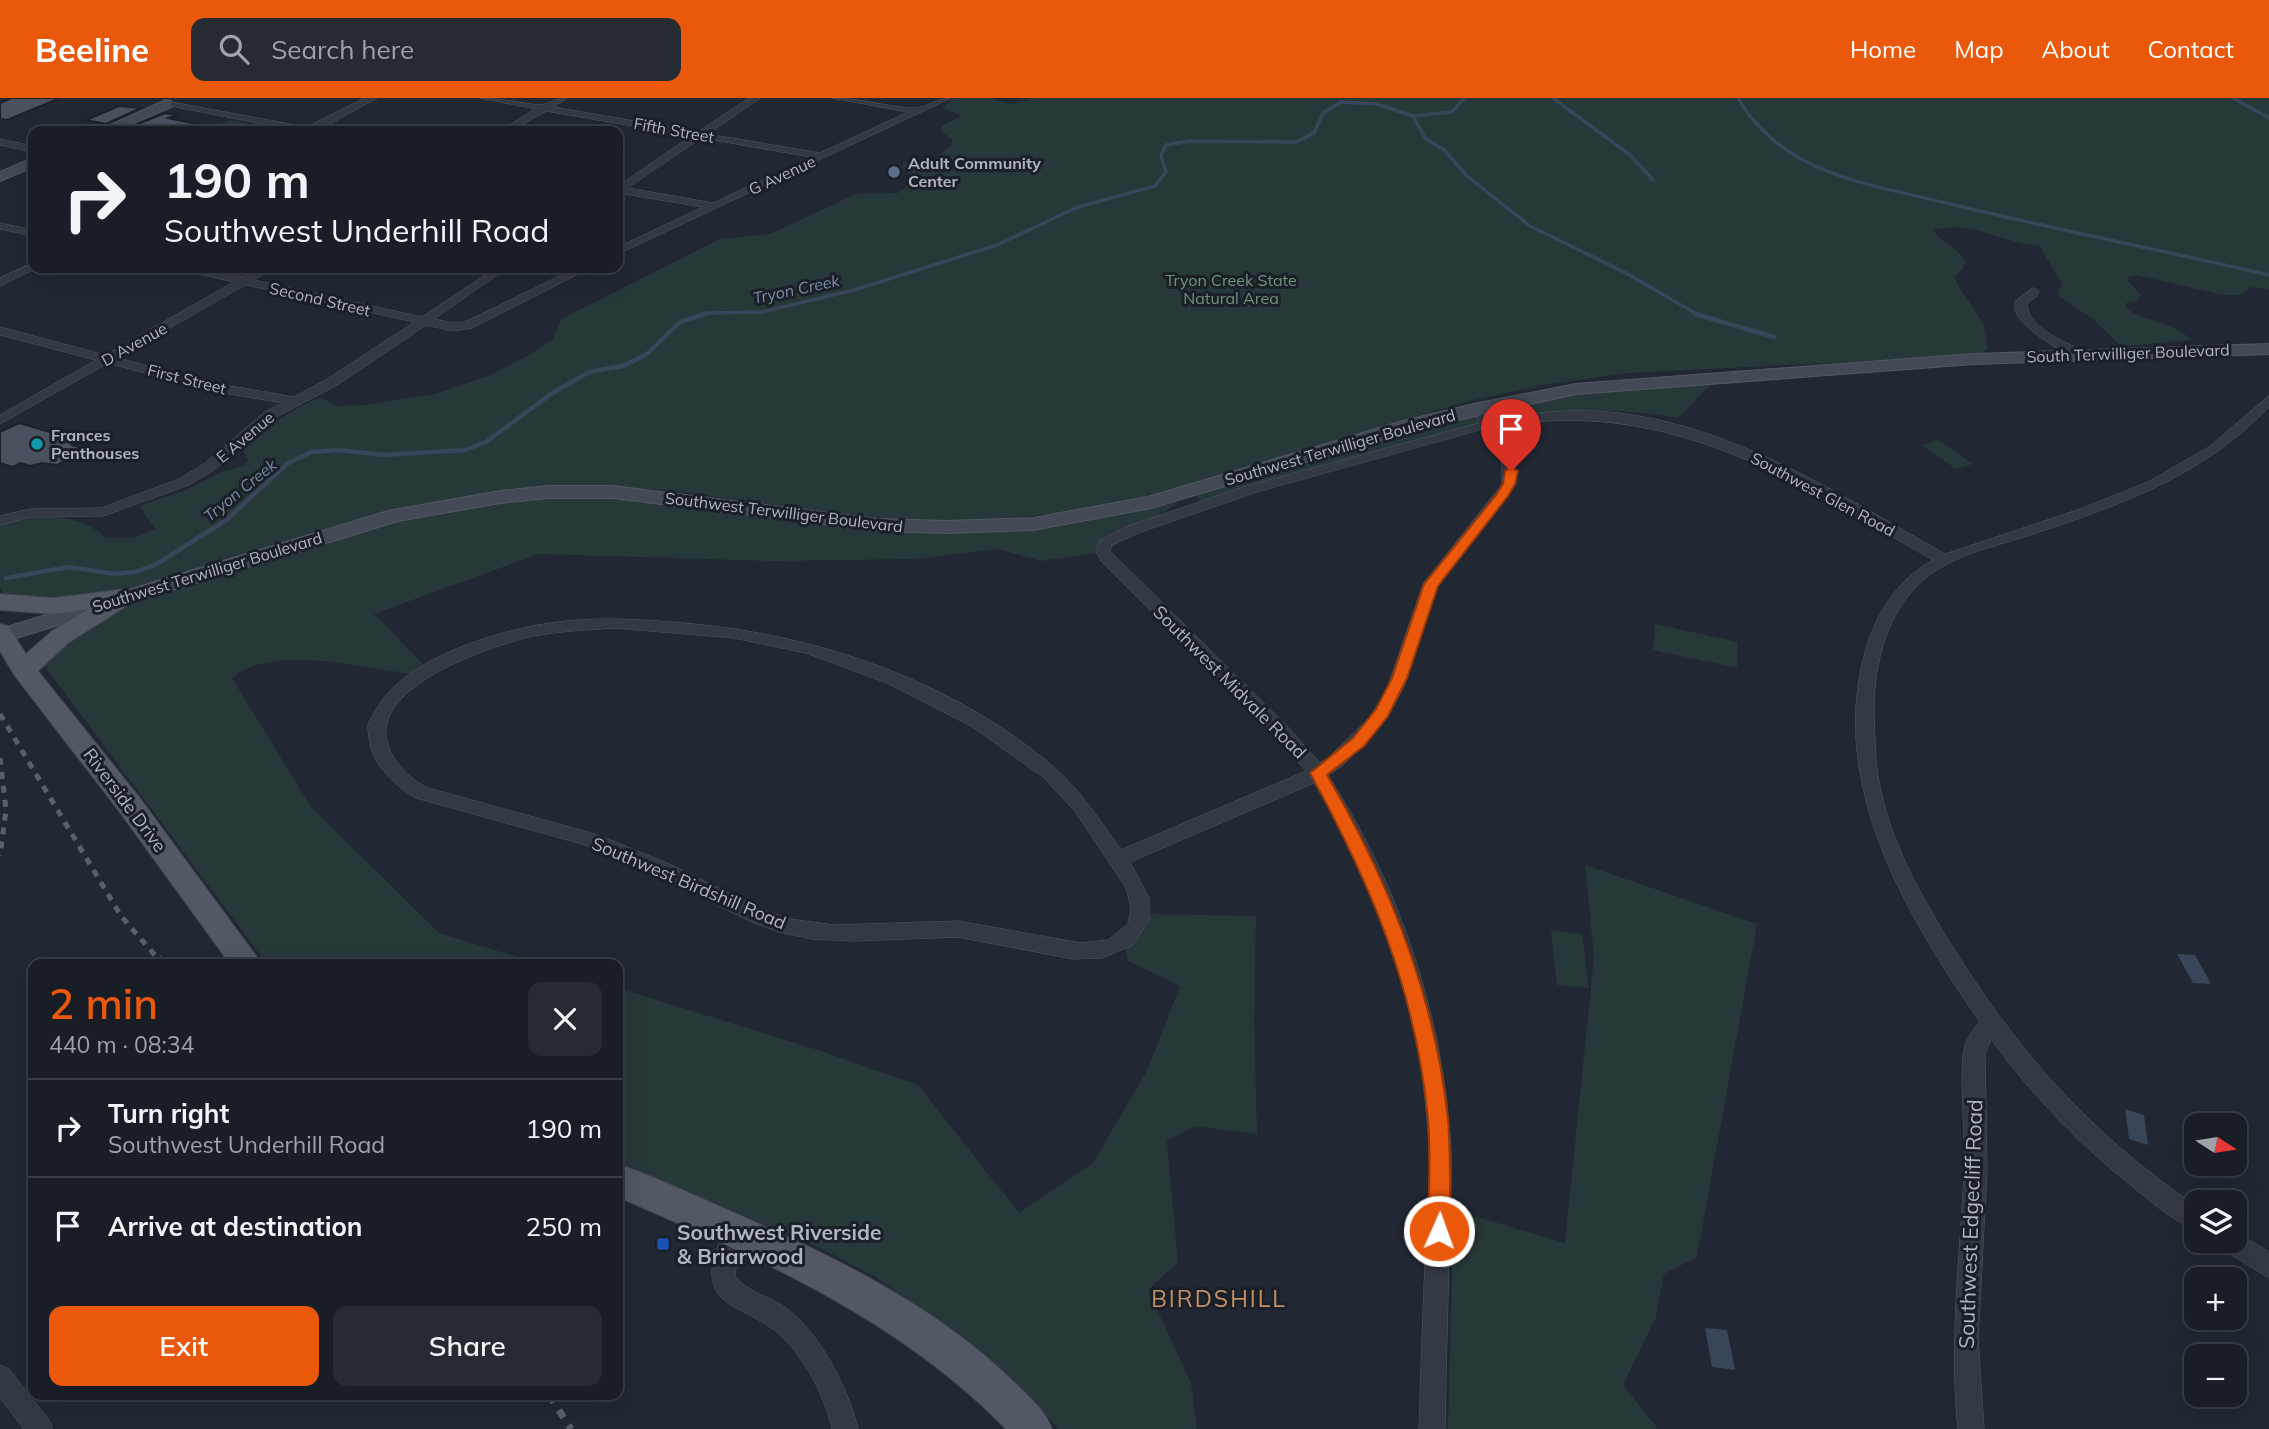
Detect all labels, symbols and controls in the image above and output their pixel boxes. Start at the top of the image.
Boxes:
search box [191,18,681,81]
text: Beeline [35,29,149,70]
icon: search [215,30,253,68]
text: Search here [271,33,414,66]
text: Home [1850,34,1916,64]
text: Map [1954,34,2004,64]
text: About [2042,34,2110,64]
text: Contact [2148,34,2234,64]
street label: Fifth Street [632,113,716,147]
text: 190 m [164,149,310,210]
street label: G Avenue [745,151,819,199]
place label: Adult Community Center [908,153,1041,191]
icon: right [49,154,140,245]
marker: Adult Community Center [886,164,902,180]
text: Southwest Underhill Road [164,210,549,250]
water label: Tryon Creek [751,270,842,308]
park label: Tryon Creek State Natural Area [1165,270,1297,308]
street label: Second Street [268,278,373,320]
street label: D Avenue [98,318,170,370]
street label: South Terwilliger Boulevard [2026,339,2230,367]
street label: First Street [146,360,229,399]
pin [1481,399,1541,471]
street label: Southwest Terwilliger Boulevard [1222,404,1458,490]
street label: E Avenue [212,407,278,467]
icon: arrive [1492,410,1530,448]
place label: Frances Penthouses [51,425,139,463]
marker: Frances Penthouses [29,436,45,452]
street label: Southwest Glen Road [1748,448,1898,540]
water label: Tryon Creek [199,454,281,525]
street label: Southwest Terwilliger Boulevard [664,488,904,536]
street label: Southwest Terwilliger Boulevard [90,527,324,617]
street label: Southwest Midvale Road [1149,601,1311,763]
street label: Riverside Drive [78,743,172,857]
street label: Southwest Birdshill Road [588,832,790,934]
text: 2 min [49,977,158,1030]
button: close [528,982,602,1056]
text: 440 m · 08:34 [49,1030,194,1059]
text: Turn right [108,1097,229,1130]
street label: Southwest Edgecliff Road [1953,1099,1987,1349]
icon: right [49,1109,87,1147]
text: 190 m [526,1112,602,1145]
north arrow [2184,1113,2247,1176]
map controls [2184,1113,2247,1407]
text: Southwest Underhill Road [108,1130,385,1159]
button: layers [2184,1190,2247,1253]
position arrow [1402,1194,1476,1268]
icon: arrive [49,1207,87,1245]
text: Arrive at destination [108,1210,363,1243]
text: 250 m [526,1210,602,1243]
place label: Southwest Riverside & Briarwood [677,1219,882,1269]
marker: Southwest Riverside & Briarwood [655,1236,671,1252]
button: + [2184,1267,2247,1330]
district label: BIRDSHILL [1151,1284,1287,1313]
button: Exit [49,1306,319,1386]
button: Share [333,1306,602,1386]
button: − [2184,1344,2247,1407]

